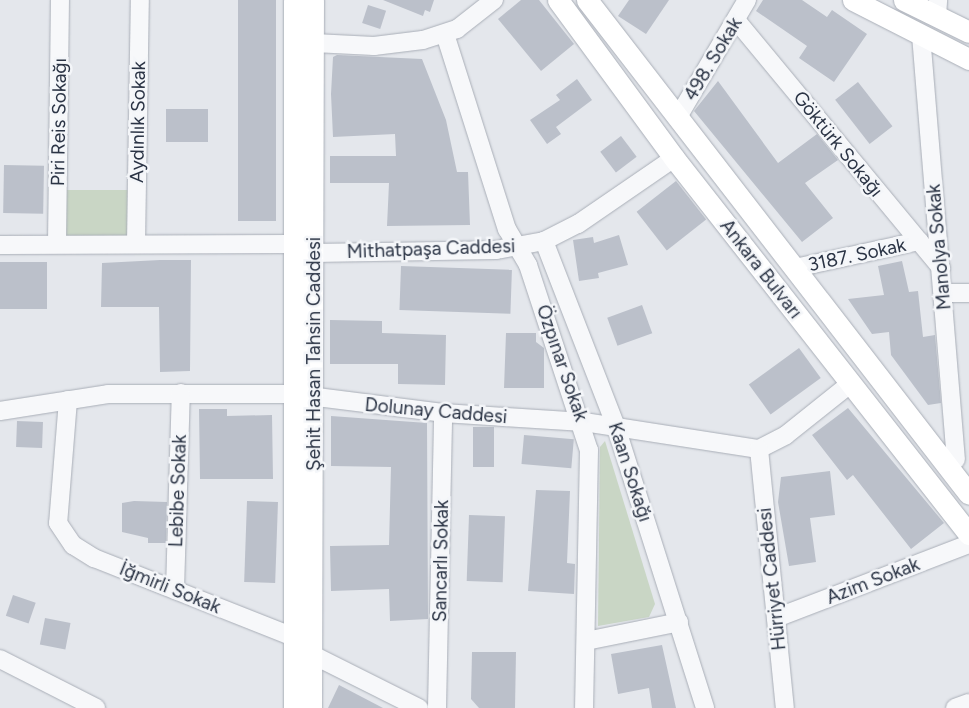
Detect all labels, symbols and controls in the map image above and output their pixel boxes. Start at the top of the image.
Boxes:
street label: 498. Sokak [679,13,747,105]
street label: Piri Reis Sokağı [46,58,72,186]
street label: Aydınlık Sokak [126,61,150,183]
street label: Göktürk Sokağı [788,86,888,202]
street label: Manolya Sokak [922,183,956,311]
street label: Ankara Bulvarı [715,215,807,323]
street label: 3187. Sokak [806,234,908,276]
street label: Mithatpaşa Caddesi [346,235,516,263]
street label: Şehit Hasan Tahsin Caddesi [303,237,325,471]
street label: Özpınar Sokak [531,302,593,424]
street label: Dolunay Caddesi [364,393,508,429]
street label: Kaan Sokağı [603,419,657,525]
street label: Lebibe Sokak [165,434,191,548]
street label: Sancarlı Sokak [429,500,453,622]
street label: Hürriyet Caddesi [753,506,791,652]
street label: Azim Sokak [823,553,923,609]
street label: İğmirli Sokak [116,557,224,619]

